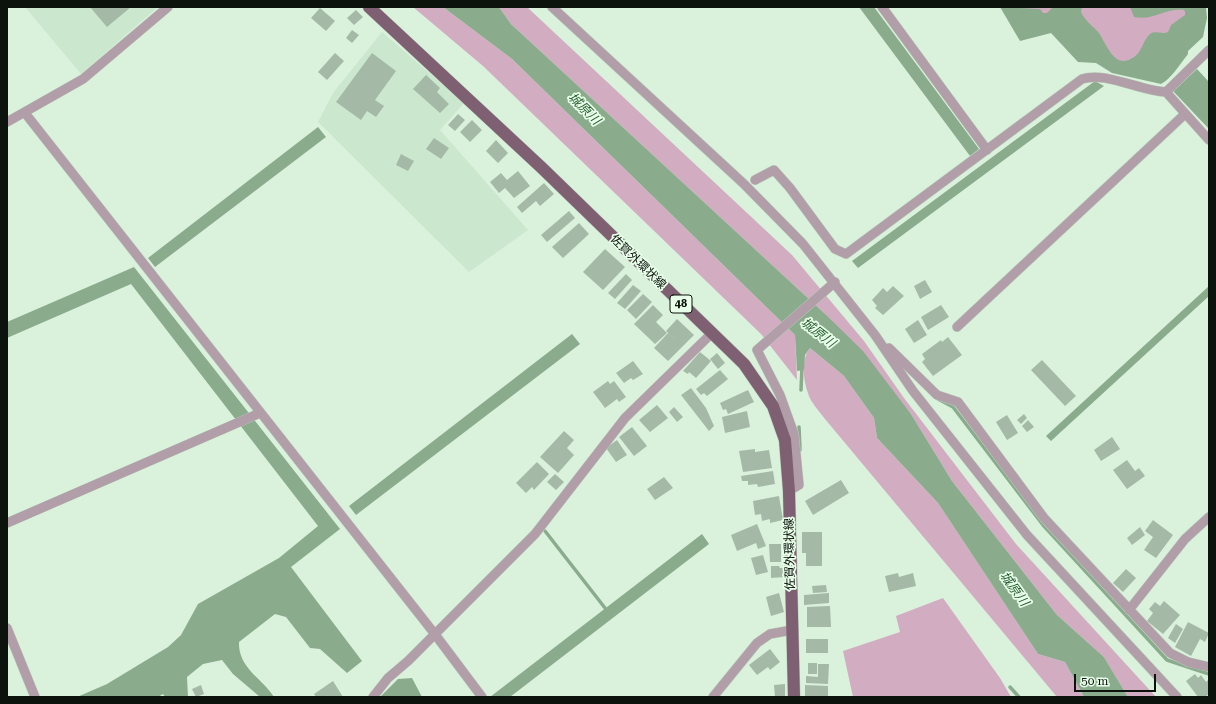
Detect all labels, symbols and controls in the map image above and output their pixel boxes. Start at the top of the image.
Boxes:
water label: 城原川 [565,90,603,128]
street label: 佐賀外環状線 [607,232,669,292]
road number: 48 [670,295,692,313]
water label: 城原川 [798,315,838,351]
street label: 佐賀外環状線 [782,518,798,590]
water label: 城原川 [996,569,1032,609]
scale bar [1076,666,1158,692]
text: 50 m [1081,674,1108,688]

